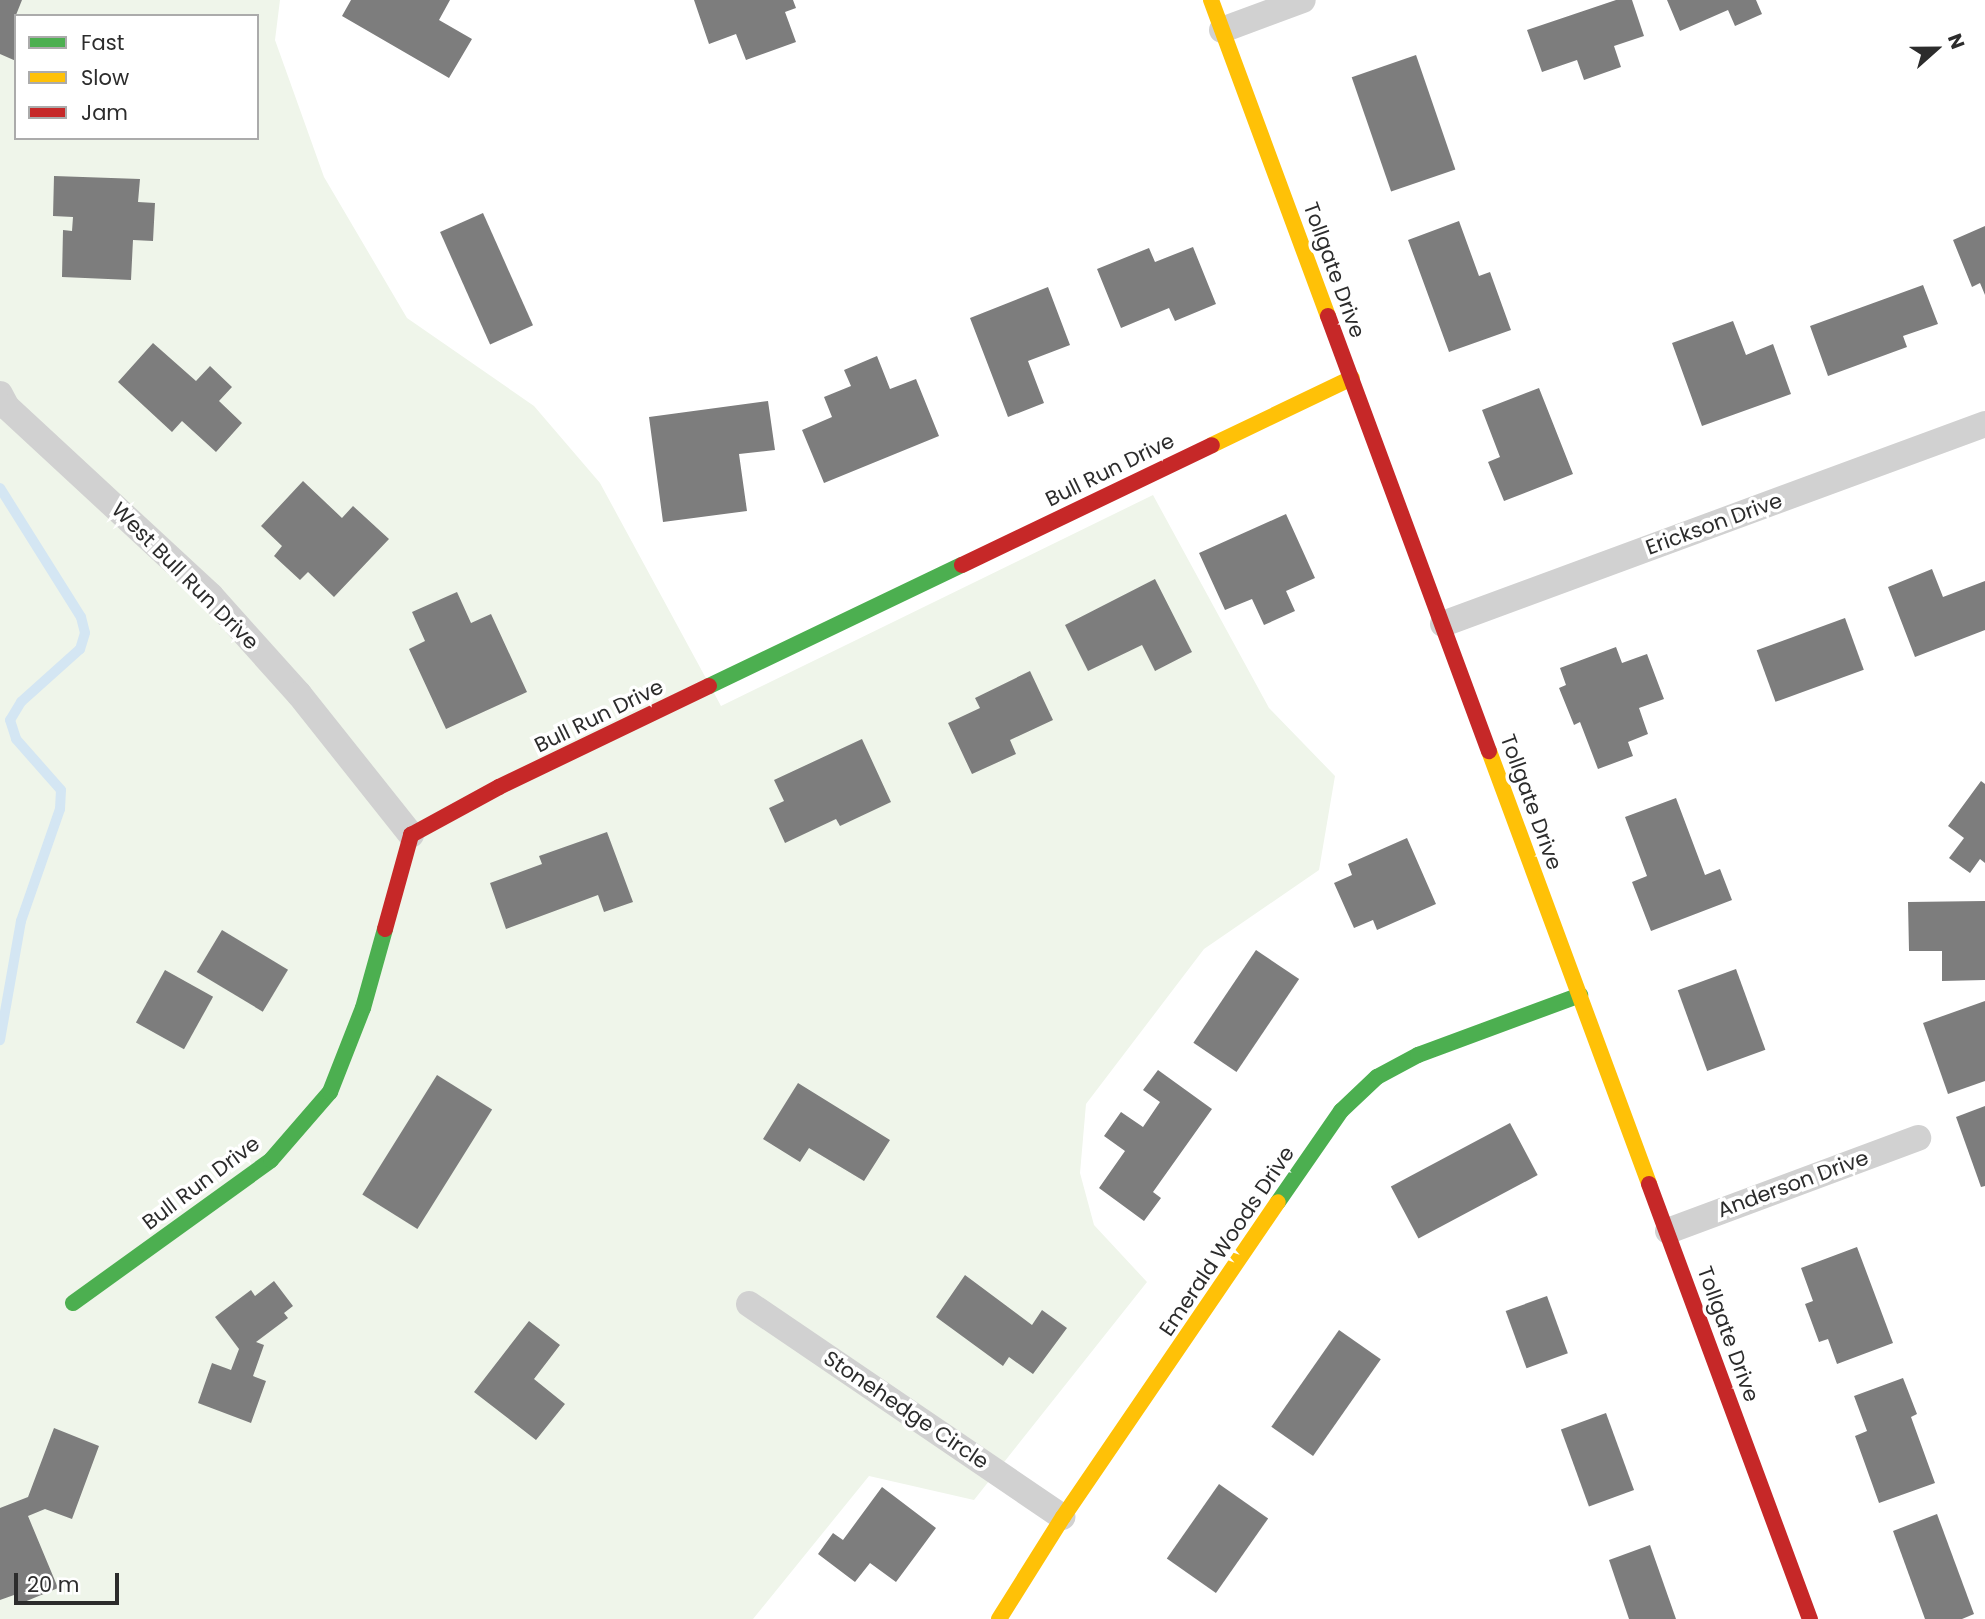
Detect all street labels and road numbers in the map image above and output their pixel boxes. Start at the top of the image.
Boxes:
street label: Tollgate Drive [1298,199,1370,341]
street label: Bull Run Drive [1041,428,1179,512]
street label: Erickson Drive [1642,488,1786,560]
street label: West Bull Run Drive [106,497,264,655]
street label: Bull Run Drive [530,674,668,758]
street label: Tollgate Drive [1495,731,1567,873]
street label: Bull Run Drive [137,1131,265,1235]
street label: Emerald Woods Drive [1154,1141,1300,1341]
street label: Anderson Drive [1714,1145,1872,1223]
street label: Tollgate Drive [1692,1263,1764,1405]
street label: Stonehedge Circle [819,1345,993,1475]

